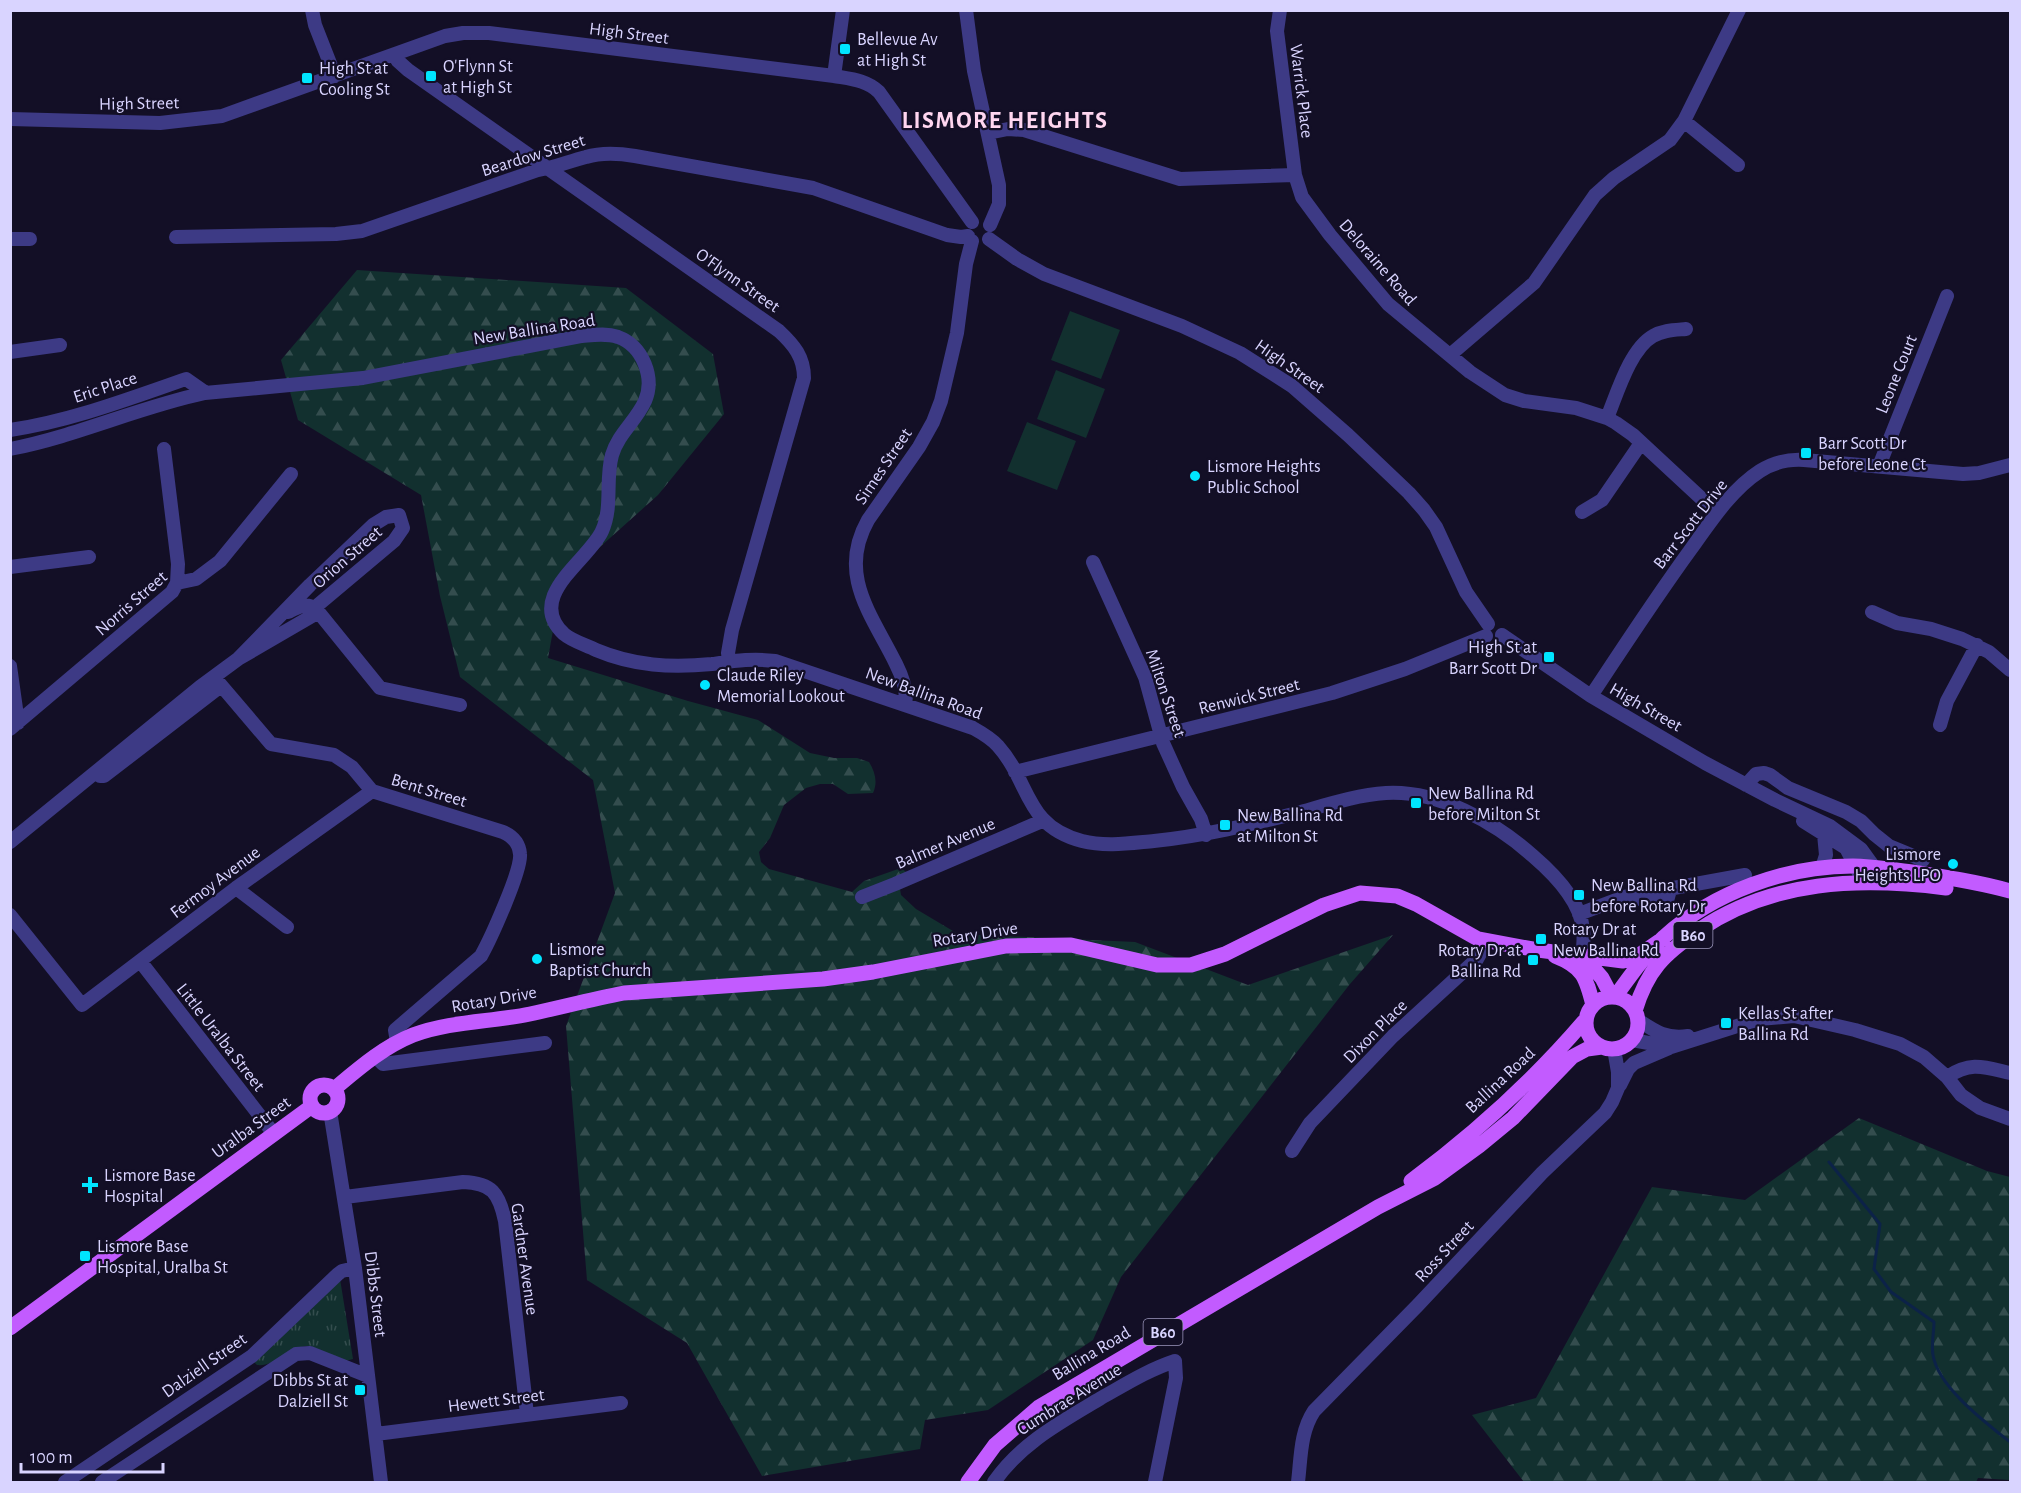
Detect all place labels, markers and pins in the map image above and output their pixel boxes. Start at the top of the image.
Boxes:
place label: Bellevue Av at High St [857,31,938,70]
marker: Bellevue Av at High St [838,42,852,56]
place label: O'Flynn St at High St [443,58,513,97]
place label: High St at Cooling St [319,60,390,99]
marker: O'Flynn St at High St [424,69,438,83]
marker: High St at Cooling St [300,71,314,85]
place label: Barr Scott Dr before Leone Ct [1818,435,1926,474]
marker: Barr Scott Dr before Leone Ct [1799,446,1813,460]
place label: Lismore Heights Public School [1207,458,1321,497]
marker: Lismore Heights Public School [1188,469,1202,483]
place label: High St at Barr Scott Dr [1449,639,1537,678]
marker: High St at Barr Scott Dr [1542,650,1556,664]
place label: Claude Riley Memorial Lookout [717,667,845,706]
marker: Claude Riley Memorial Lookout [698,678,712,692]
place label: New Ballina Rd before Milton St [1428,785,1540,824]
marker: New Ballina Rd before Milton St [1409,796,1423,810]
place label: New Ballina Rd at Milton St [1237,807,1343,846]
marker: New Ballina Rd at Milton St [1218,818,1232,832]
place label: Lismore Heights LPO [1855,846,1941,885]
marker: Lismore Heights LPO [1946,857,1960,871]
place label: New Ballina Rd before Rotary Dr [1591,877,1706,916]
marker: New Ballina Rd before Rotary Dr [1572,888,1586,902]
place label: Rotary Dr at New Ballina Rd [1553,921,1659,960]
marker: Rotary Dr at New Ballina Rd [1534,932,1548,946]
place label: Lismore Baptist Church [549,941,651,980]
place label: Rotary Dr at Ballina Rd [1438,942,1521,981]
marker: Lismore Baptist Church [530,952,544,966]
marker: Rotary Dr at Ballina Rd [1526,953,1540,967]
place label: Kellas St after Ballina Rd [1738,1005,1833,1044]
marker: Kellas St after Ballina Rd [1719,1016,1733,1030]
place label: Lismore Base Hospital [104,1167,196,1206]
marker: Lismore Base Hospital [81,1176,99,1194]
place label: Lismore Base Hospital, Uralba St [97,1238,228,1277]
marker: Lismore Base Hospital, Uralba St [78,1249,92,1263]
place label: Dibbs St at Dalziell St [273,1372,348,1411]
marker: Dibbs St at Dalziell St [353,1383,367,1397]

